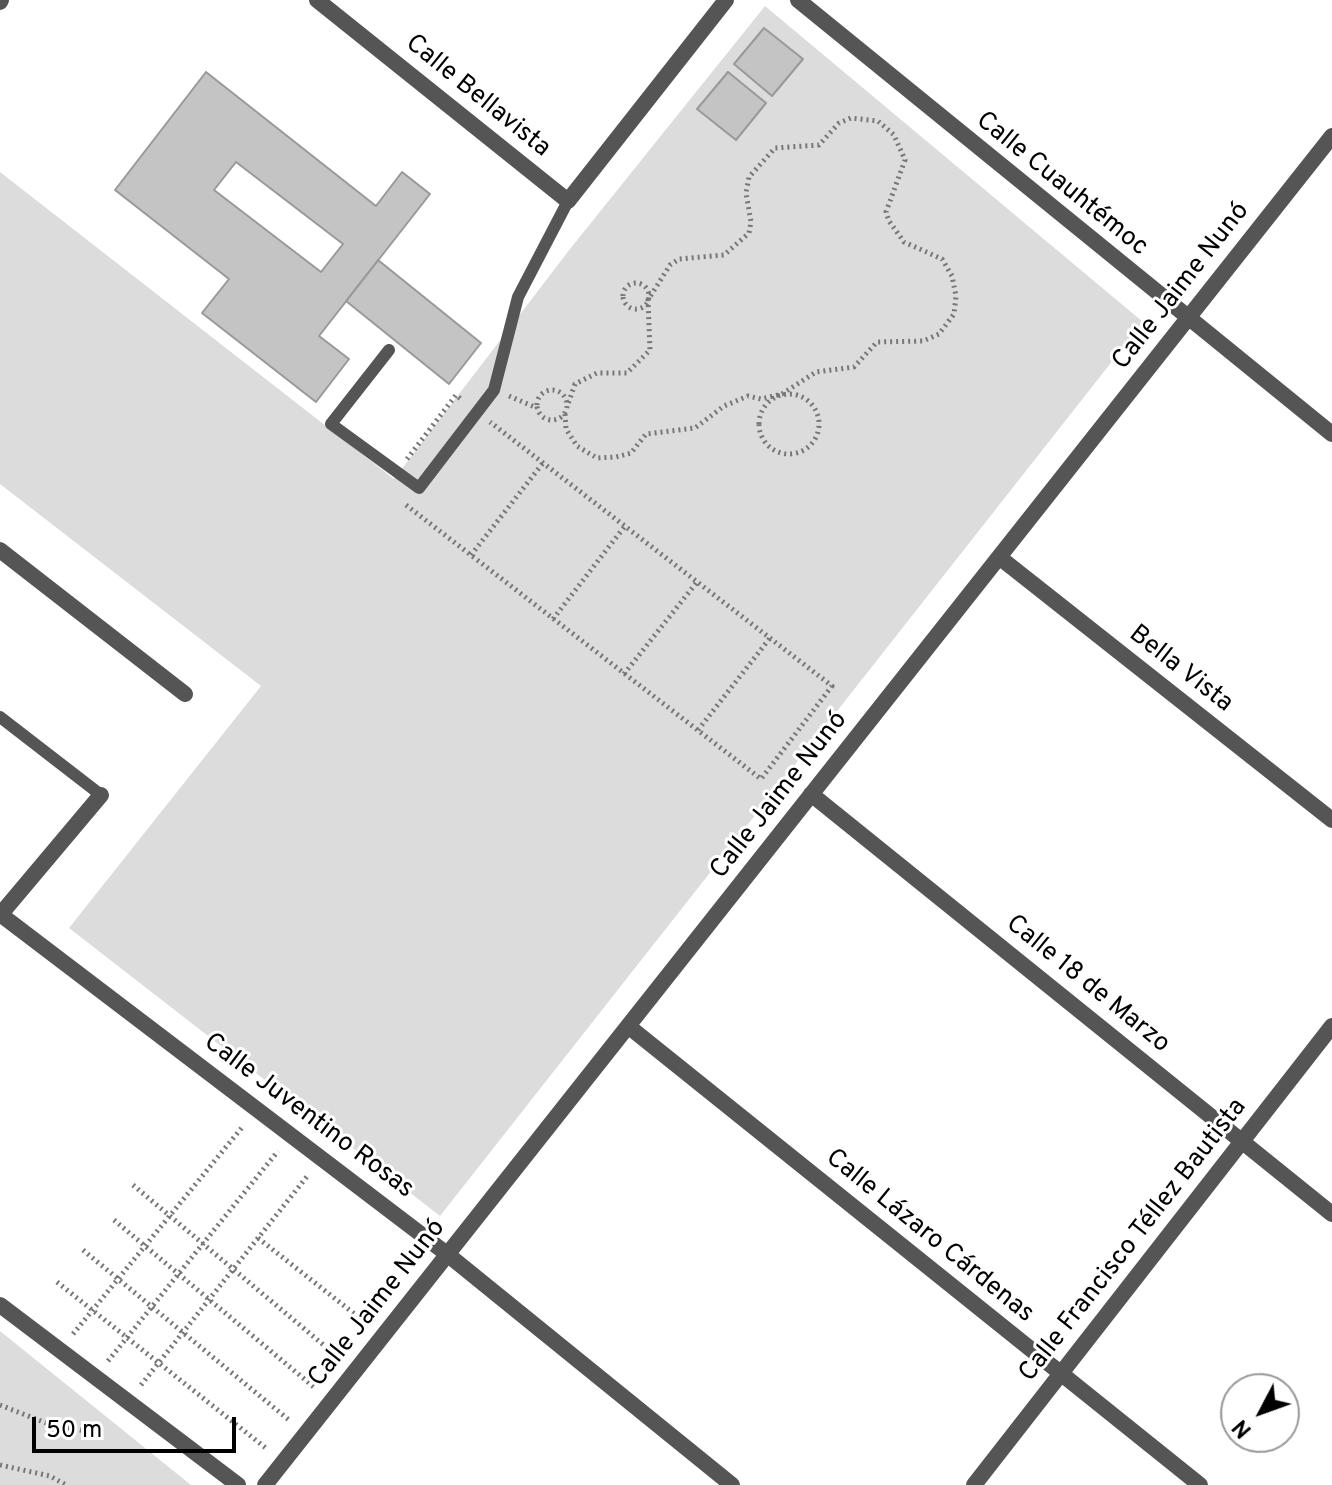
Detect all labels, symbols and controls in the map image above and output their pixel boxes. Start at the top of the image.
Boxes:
street label: Calle Bellavista [398,29,556,165]
street label: Calle Cuauhtémoc [969,106,1153,264]
street label: Calle Jaime Nunó [1107,197,1257,377]
street label: Bella Vista [1122,620,1238,720]
street label: Calle Jaime Nunó [705,706,855,886]
street label: Calle 18 de Marzo [999,909,1175,1061]
street label: Calle Juventino Rosas [197,1028,419,1206]
street label: Calle Francisco Téllez Bautista [1014,1093,1254,1389]
street label: Calle Lázaro Cárdenas [818,1143,1040,1331]
street label: Calle Jaime Nunó [303,1214,453,1394]
north arrow [1220,1373,1300,1453]
scale bar [36,1401,240,1451]
text: N [1228,1413,1258,1443]
text: 50 m [46,1416,102,1446]

